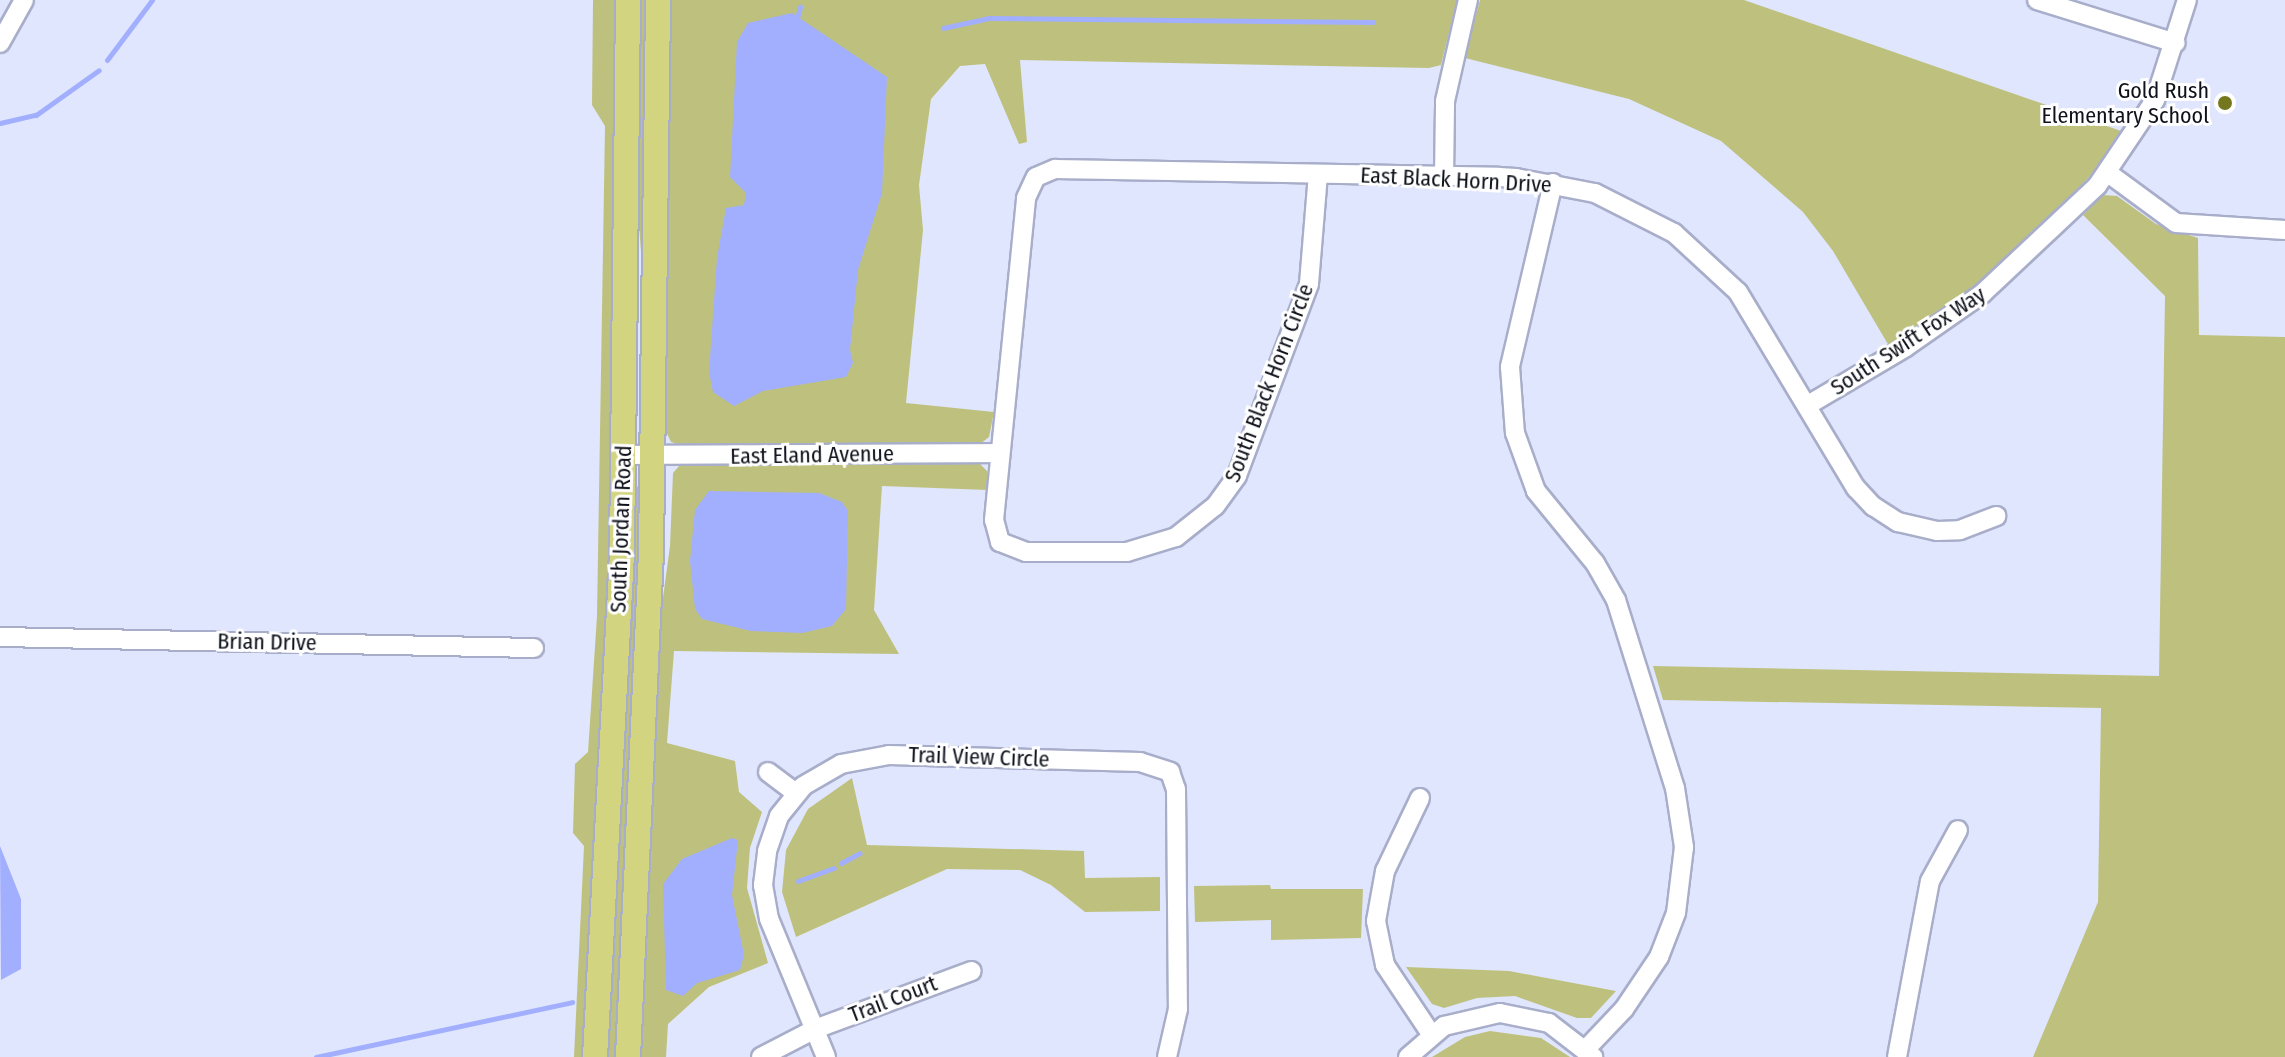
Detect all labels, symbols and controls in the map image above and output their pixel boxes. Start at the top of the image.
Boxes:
place label: Gold Rush Elementary School [2042,77,2209,128]
marker: Gold Rush Elementary School [2216,94,2234,112]
street label: East Black Horn Drive [1360,162,1552,198]
street label: South Black Horn Circle [1219,280,1319,486]
street label: South Swift Fox Way [1826,281,1990,401]
street label: East Eland Avenue [730,440,894,470]
street label: South Jordan Road [605,445,637,613]
street label: Brian Drive [217,628,317,656]
street label: Trail View Circle [908,741,1050,773]
street label: Trail Court [845,970,941,1028]

